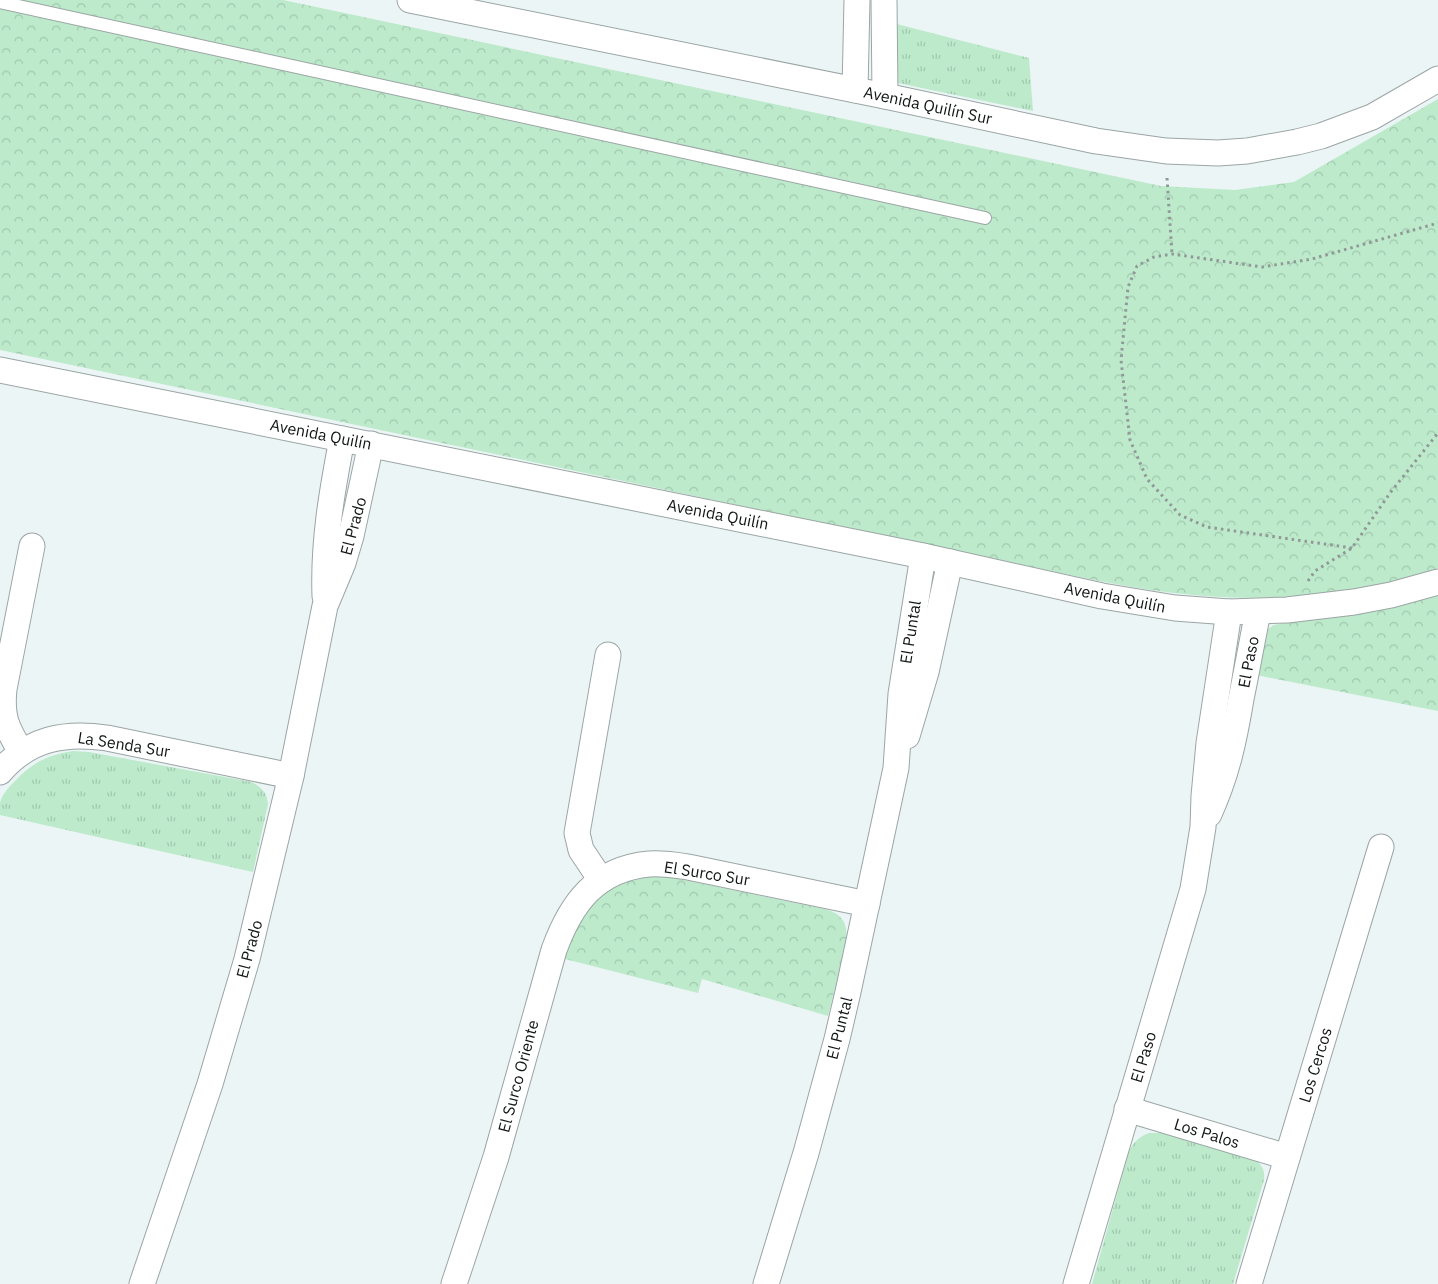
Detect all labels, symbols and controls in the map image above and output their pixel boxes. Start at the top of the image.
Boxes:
street label: Avenida Quilín Sur [862,82,994,128]
street label: Avenida Quilín [269,414,373,454]
street label: Avenida Quilín [666,494,770,534]
street label: El Prado [336,495,370,557]
street label: Avenida Quilín [1063,577,1167,617]
street label: El Puntal [895,599,925,665]
street label: El Paso [1233,634,1263,690]
street label: La Senda Sur [76,727,172,761]
street label: El Surco Sur [663,856,751,890]
street label: El Prado [232,918,266,980]
street label: El Puntal [822,995,856,1061]
street label: El Surco Oriente [493,1017,543,1134]
street label: Los Cercos [1294,1025,1336,1105]
street label: El Paso [1126,1029,1160,1085]
street label: Los Palos [1172,1114,1242,1152]

